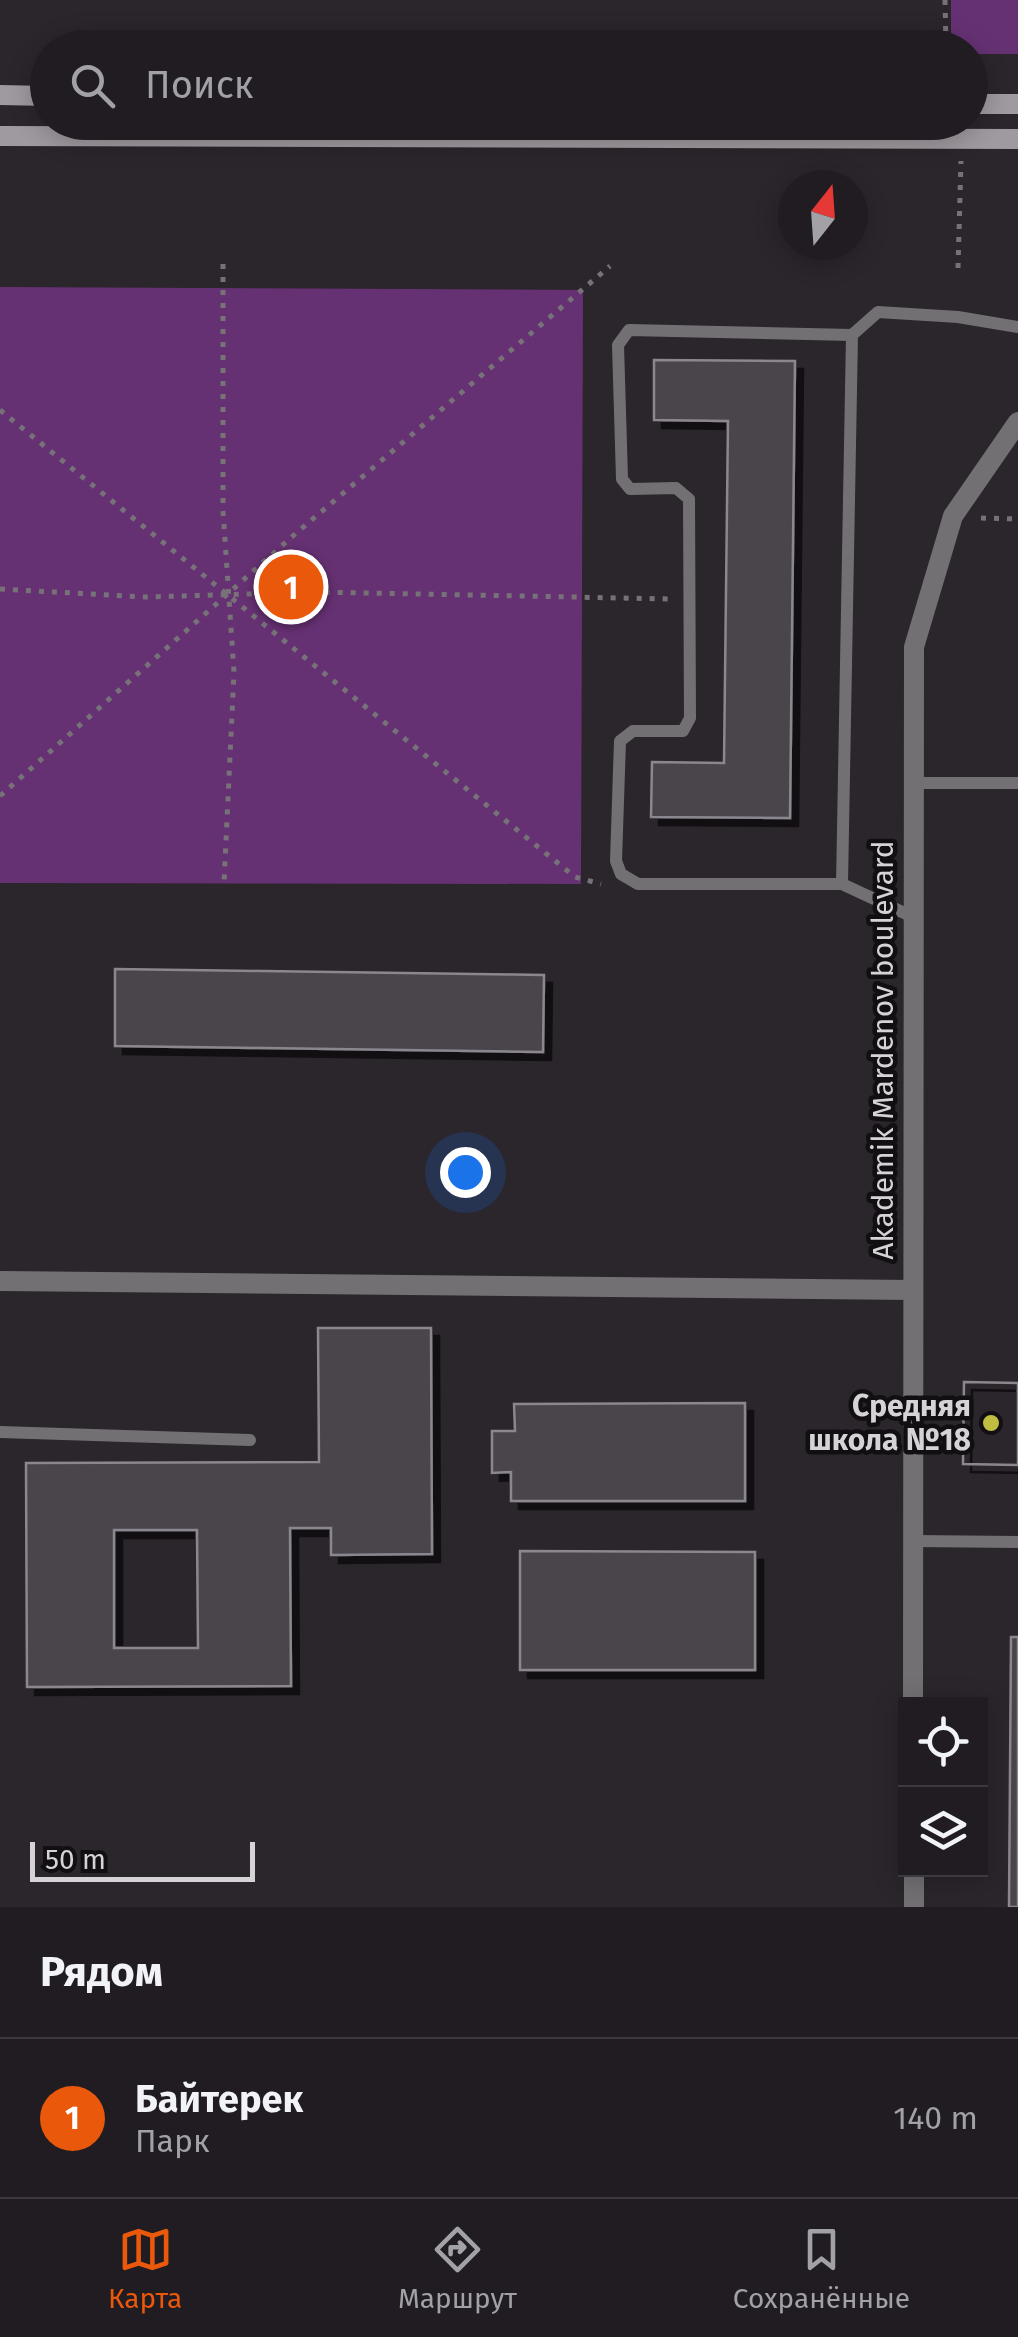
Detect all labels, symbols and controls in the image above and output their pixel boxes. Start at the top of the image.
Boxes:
search box [30,30,988,140]
icon: search [65,58,120,113]
text: Поиск [145,62,254,108]
north arrow [778,170,868,260]
pin: 1 [258,550,324,624]
street label: Akademik Mardenov boulevard [865,840,901,1260]
your location [440,1147,491,1198]
place label: Средняя школа №18 [808,1388,971,1458]
marker: Средняя школа №18 [980,1412,1002,1434]
map controls [898,1697,988,1877]
button: locate [898,1697,988,1787]
button: layers [898,1787,988,1877]
scale bar [30,1837,255,1882]
text: 50 m [45,1843,106,1876]
text: Рядом [40,1947,163,1997]
text: Байтерек [135,2076,303,2122]
text: 1 [65,2099,80,2137]
text: 140 m [893,2099,978,2137]
text: Парк [135,2122,210,2160]
tab: Карта [108,2222,182,2315]
tab: Маршрут [398,2222,517,2315]
tab: Сохранённые [733,2222,910,2315]

